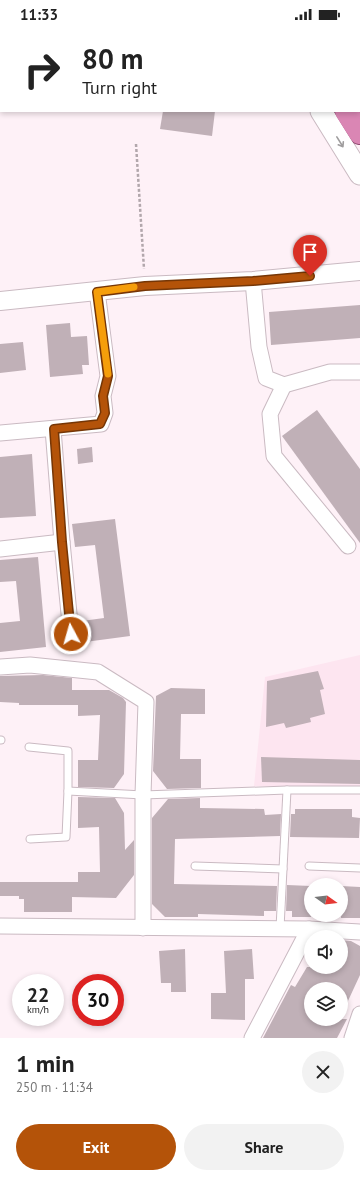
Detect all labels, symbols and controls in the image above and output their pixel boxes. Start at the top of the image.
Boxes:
text: 11:33 [20,5,58,24]
text: 80 m [82,40,143,77]
icon: right [16,44,68,96]
text: Turn right [82,76,157,99]
one-way arrow [337,136,345,148]
pin [293,235,327,276]
icon: arrive [299,241,321,263]
position arrow [50,613,92,655]
north arrow [304,878,348,922]
map controls [304,878,348,1026]
button: sound [304,930,348,974]
speed limit sign: 30 [72,974,124,1026]
text: 22 [27,982,49,1008]
button: layers [304,982,348,1026]
text: km/h [27,1003,49,1016]
text: 1 min [16,1048,75,1079]
button: close [302,1051,344,1093]
text: 250 m · 11:34 [16,1079,93,1096]
button: Exit [16,1124,176,1170]
button: Share [184,1124,344,1170]

